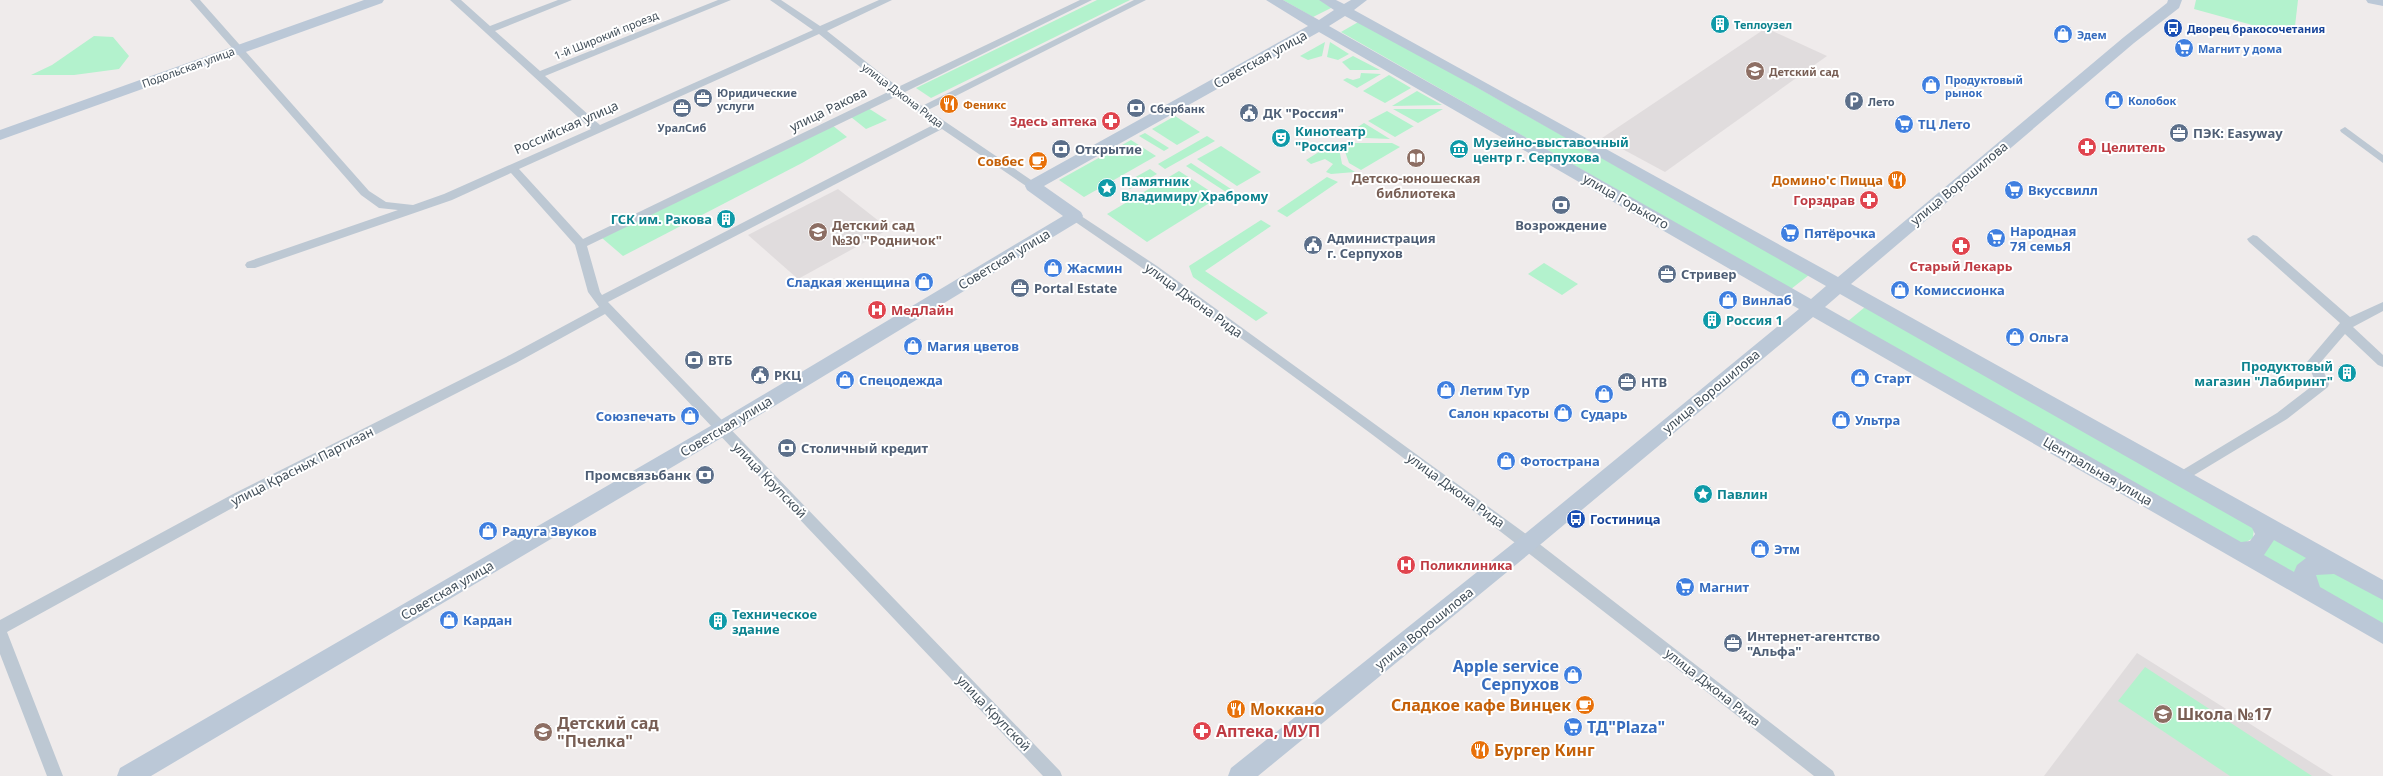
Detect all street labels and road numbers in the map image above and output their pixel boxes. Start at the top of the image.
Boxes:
street label: 1-й Широкий проезд [552,7,661,63]
street label: Советская улица [1210,26,1310,92]
street label: Подольская улица [140,43,236,91]
street label: улица Джона Рида [859,59,947,131]
street label: улица Ракова [786,83,870,135]
street label: Российская улица [511,96,621,158]
street label: улица Ворошилова [1907,137,2011,229]
street label: улица Горького [1580,169,1673,233]
street label: Советская улица [955,224,1053,294]
street label: улица Джона Рида [1142,258,1246,342]
street label: улица Ворошилова [1659,345,1763,437]
street label: Советская улица [677,391,775,461]
street label: улица Красных Партизан [228,422,376,510]
street label: Центральная улица [2040,432,2156,510]
street label: улица Крупской [729,438,811,522]
street label: улица Джона Рида [1404,448,1508,532]
street label: Советская улица [397,556,497,624]
street label: улица Ворошилова [1371,583,1477,673]
street label: улица Джона Рида [1661,644,1765,730]
street label: улица Крупской [953,671,1035,755]

